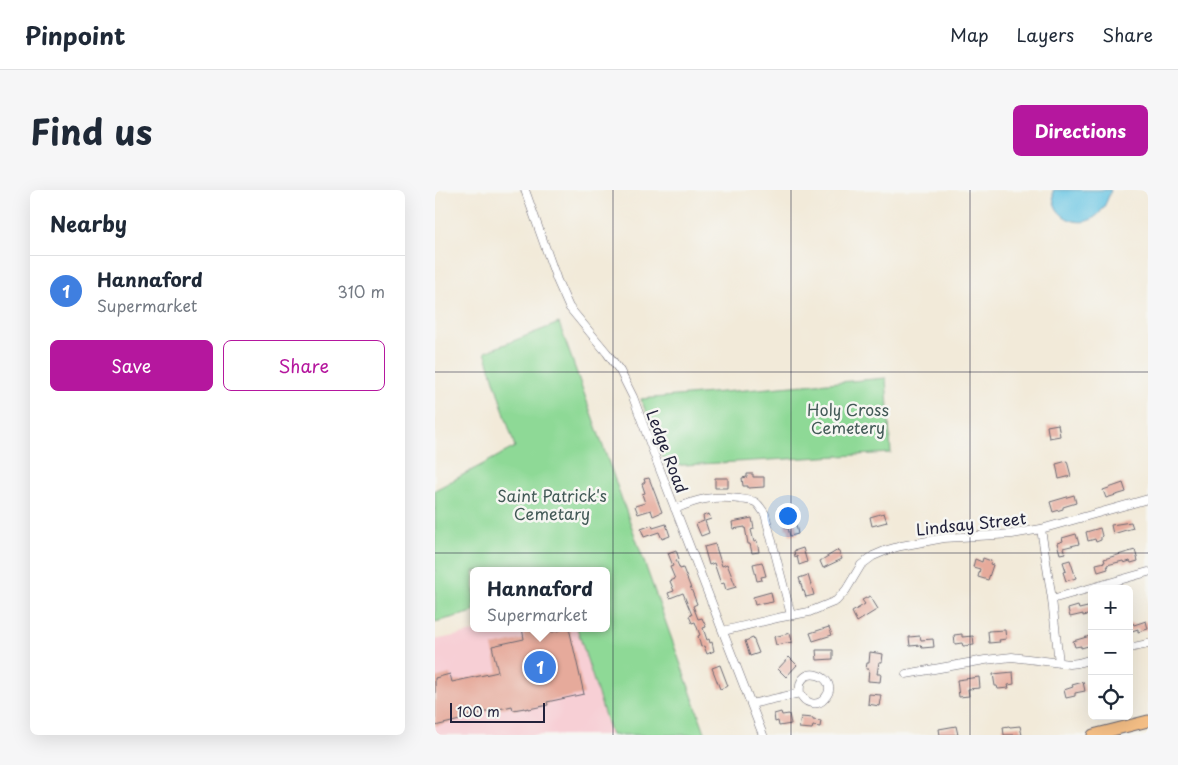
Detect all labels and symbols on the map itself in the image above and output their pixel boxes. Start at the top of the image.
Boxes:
park label: Holy Cross Cemetery [807,397,889,439]
street label: Ledge Road [641,406,695,496]
park label: Saint Patrick's Cemetary [497,483,607,525]
your location [775,503,801,529]
street label: Lindsay Street [915,505,1028,541]
pin: 1 [524,648,556,686]
scale bar [450,700,545,723]

